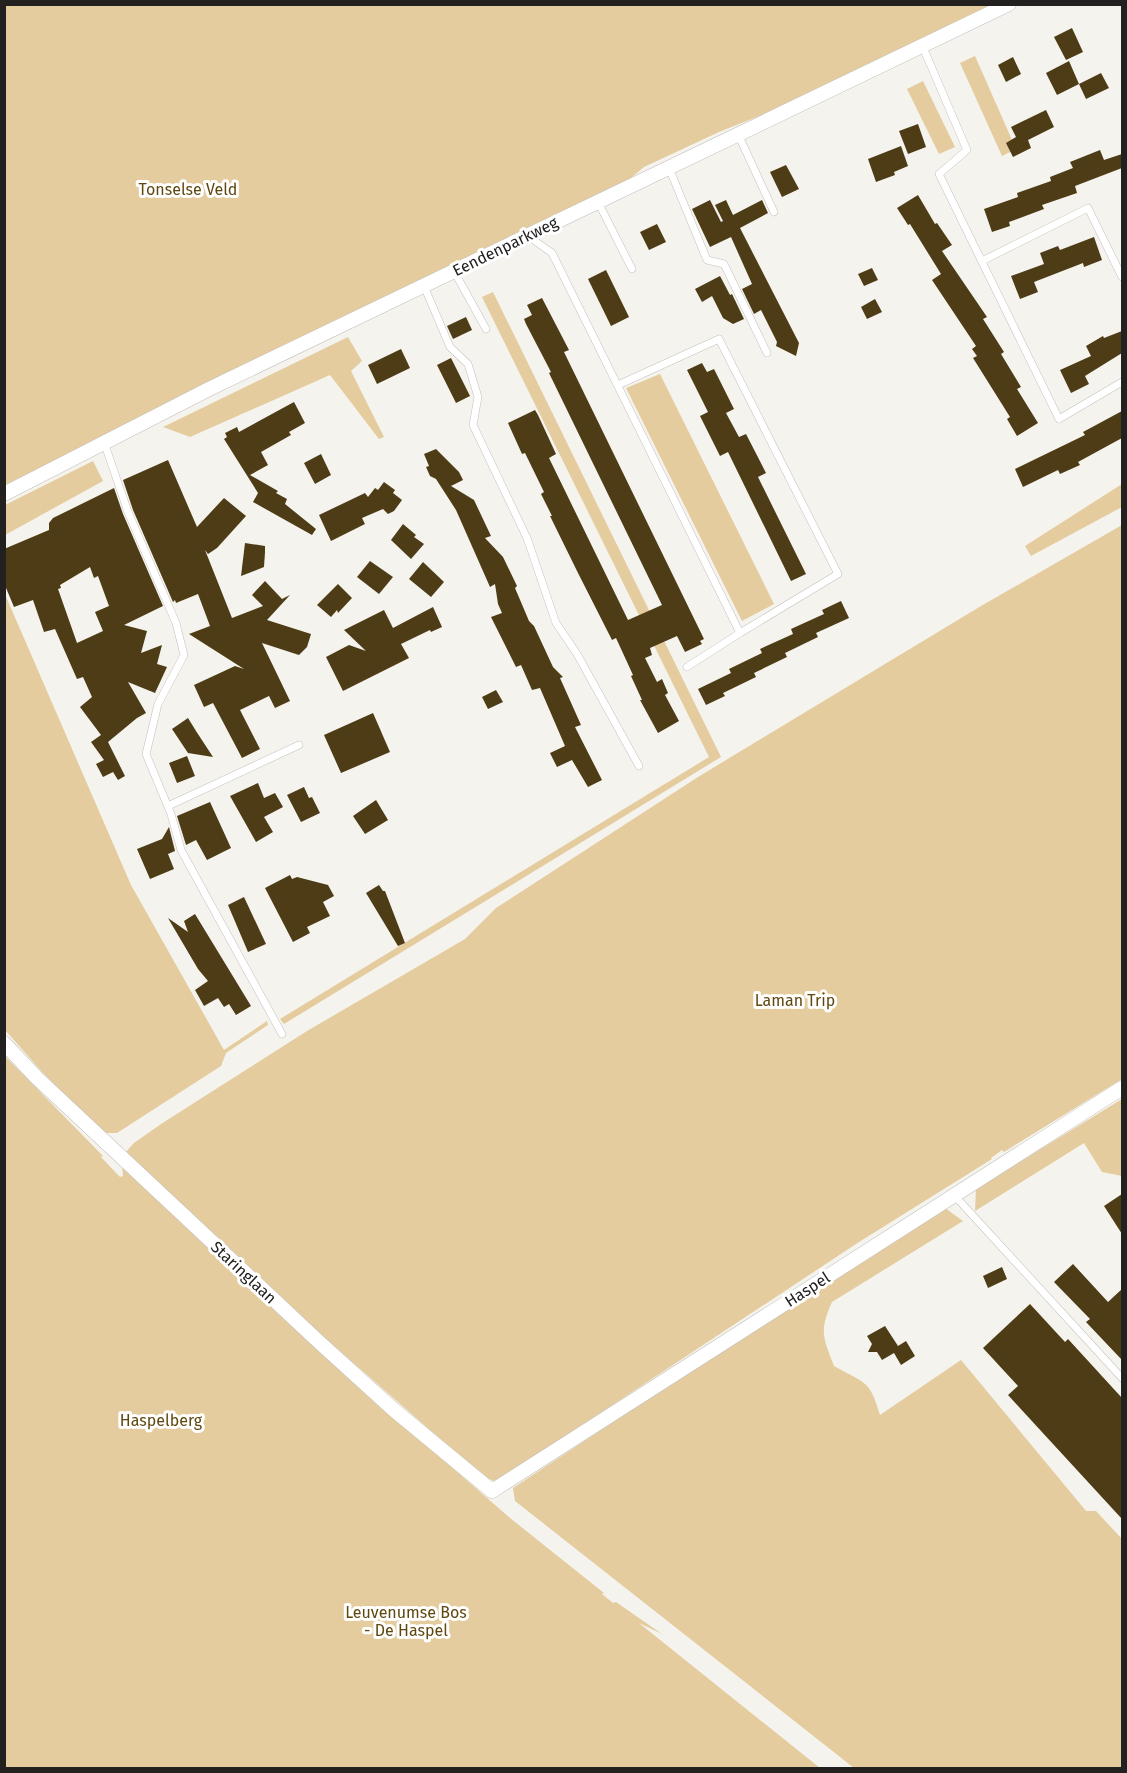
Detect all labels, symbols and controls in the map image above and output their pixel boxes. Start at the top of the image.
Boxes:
park label: Tonselse Veld [139,180,237,199]
street label: Eendenparkweg [449,212,562,280]
park label: Laman Trip [755,991,835,1010]
street label: Staringlaan [207,1237,280,1308]
street label: Haspel [781,1268,834,1311]
park label: Haspelberg [120,1411,203,1430]
park label: Leuvenumse Bos - De Haspel [345,1603,467,1640]

